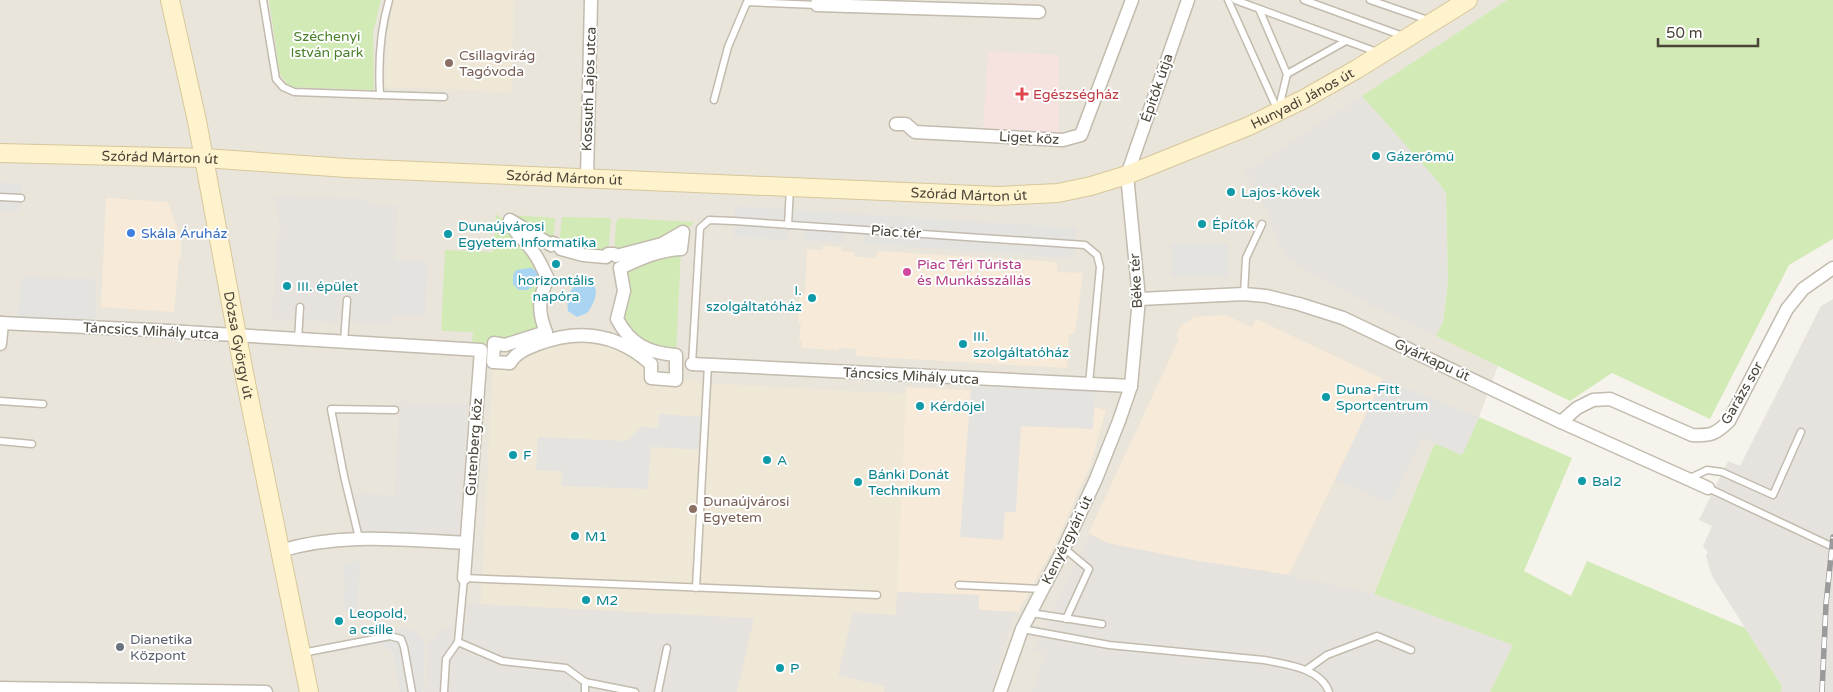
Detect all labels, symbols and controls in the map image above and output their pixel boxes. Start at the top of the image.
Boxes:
scale bar [1658,15,1758,47]
text: 50 m [1666,24,1703,42]
street label: Kossuth Lajos utca [578,26,600,152]
park label: Széchenyi István park [291,28,364,61]
place label: Csillagvirág Tagóvoda [459,47,535,80]
street label: Építők útja [1137,51,1177,125]
marker: Csillagvirág Tagóvoda [443,57,455,69]
street label: Hunyadi János út [1248,64,1357,132]
place label: Egészségház [1033,86,1119,103]
marker: Egészségház [1015,87,1029,101]
street label: Liget köz [998,128,1060,148]
street label: Szórád Márton út [102,147,219,168]
place label: Gázerőmű [1386,148,1454,165]
marker: Gázerőmű [1370,150,1382,162]
street label: Szórád Márton út [506,166,624,188]
street label: Szórád Márton út [910,184,1028,205]
place label: Lajos-kővek [1241,184,1321,201]
marker: Lajos-kővek [1225,186,1237,198]
place label: Építők [1212,216,1255,233]
place label: Dunaújvárosi Egyetem Informatika [458,218,596,251]
marker: Építők [1196,218,1208,230]
street label: Piac tér [870,222,922,242]
place label: Skála Áruház [141,225,228,242]
marker: Skála Áruház [125,227,137,239]
marker: Dunaújvárosi Egyetem Informatika [442,228,454,240]
street label: Béke tér [1126,252,1146,309]
place label: Piac Téri Túrista és Munkásszállás [917,256,1031,289]
marker: horizontális napóra [550,258,562,270]
marker: Piac Téri Túrista és Munkásszállás [901,266,913,278]
place label: horizontális napóra [518,272,595,305]
place label: III. épület [297,278,359,295]
marker: III. épület [281,280,293,292]
place label: I. szolgáltatóház [706,282,802,315]
street label: Dózsa György út [220,290,258,401]
marker: I. szolgáltatóház [806,292,818,304]
street label: Táncsics Mihály utca [82,319,220,343]
place label: III. szolgáltatóház [973,328,1069,361]
street label: Gyárkapu út [1391,335,1473,385]
marker: III. szolgáltatóház [957,338,969,350]
street label: Garázs sor [1717,358,1767,427]
street label: Táncsics Mihály utca [842,364,980,388]
place label: Duna-Fitt Sportcentrum [1336,381,1428,414]
marker: Duna-Fitt Sportcentrum [1320,391,1332,403]
street label: Gutenberg köz [462,397,486,497]
place label: Kérdőjel [930,398,985,415]
marker: Kérdőjel [914,400,926,412]
place label: F [523,447,532,464]
marker: F [507,449,519,461]
place label: A [777,452,787,469]
marker: A [761,454,773,466]
place label: Bánki Donát Technikum [868,466,950,499]
place label: Bal2 [1592,473,1622,490]
marker: Bal2 [1576,475,1588,487]
marker: Bánki Donát Technikum [852,476,864,488]
street label: Kenyérgyári út [1038,492,1096,587]
place label: Dunaújvárosi Egyetem [703,493,789,526]
marker: Dunaújvárosi Egyetem [687,503,699,515]
place label: M1 [585,528,607,545]
marker: M1 [569,530,581,542]
place label: M2 [596,592,618,609]
marker: M2 [580,594,592,606]
place label: Leopold, a csille [349,605,407,638]
marker: Leopold, a csille [333,615,345,627]
place label: Dianetika Központ [130,631,192,664]
marker: Dianetika Központ [114,641,126,653]
place label: P [790,660,799,677]
marker: P [774,662,786,674]

